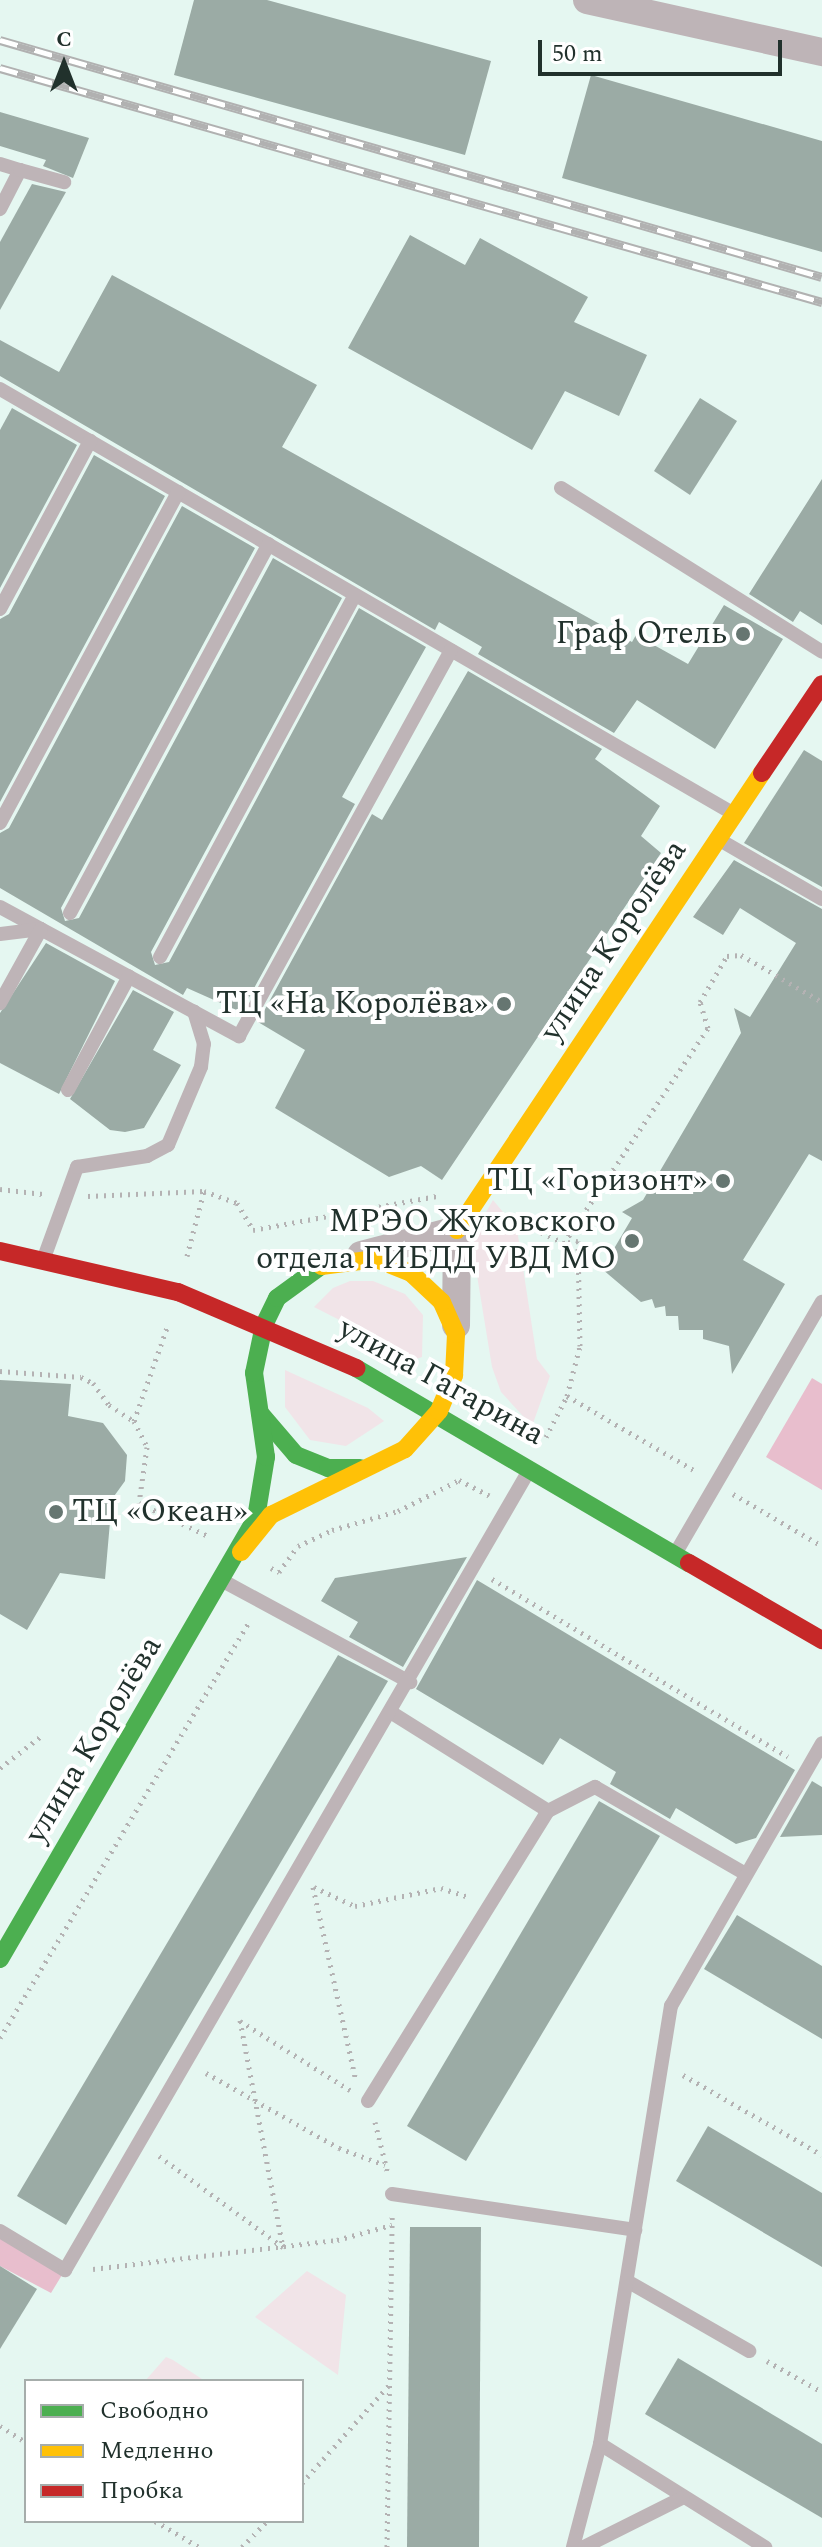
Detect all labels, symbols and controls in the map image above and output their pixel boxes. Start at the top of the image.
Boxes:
text: С [56,23,72,56]
north arrow [24,24,104,104]
scale bar [542,24,786,74]
text: 50 m [552,36,603,72]
place label: Граф Отель [556,615,727,653]
marker: Граф Отель [734,625,752,643]
street label: улица Королёва [532,833,696,1049]
place label: ТЦ «На Королёва» [216,985,488,1023]
marker: ТЦ «На Королёва» [495,995,513,1013]
place label: ТЦ «Горизонт» [487,1162,707,1200]
marker: ТЦ «Горизонт» [714,1172,732,1190]
place label: МРЭО Жуковского отдела ГИБДД УВД МО [256,1204,616,1279]
marker: МРЭО Жуковского отдела ГИБДД УВД МО [623,1232,641,1250]
street label: улица Гагарина [331,1310,551,1454]
place label: ТЦ «Океан» [72,1493,247,1531]
marker: ТЦ «Океан» [47,1503,65,1521]
street label: улица Королёва [17,1630,171,1850]
legend [24,2379,304,2523]
text: Свободно [100,2393,209,2429]
text: Медленно [100,2433,213,2469]
text: Пробка [100,2473,183,2509]

